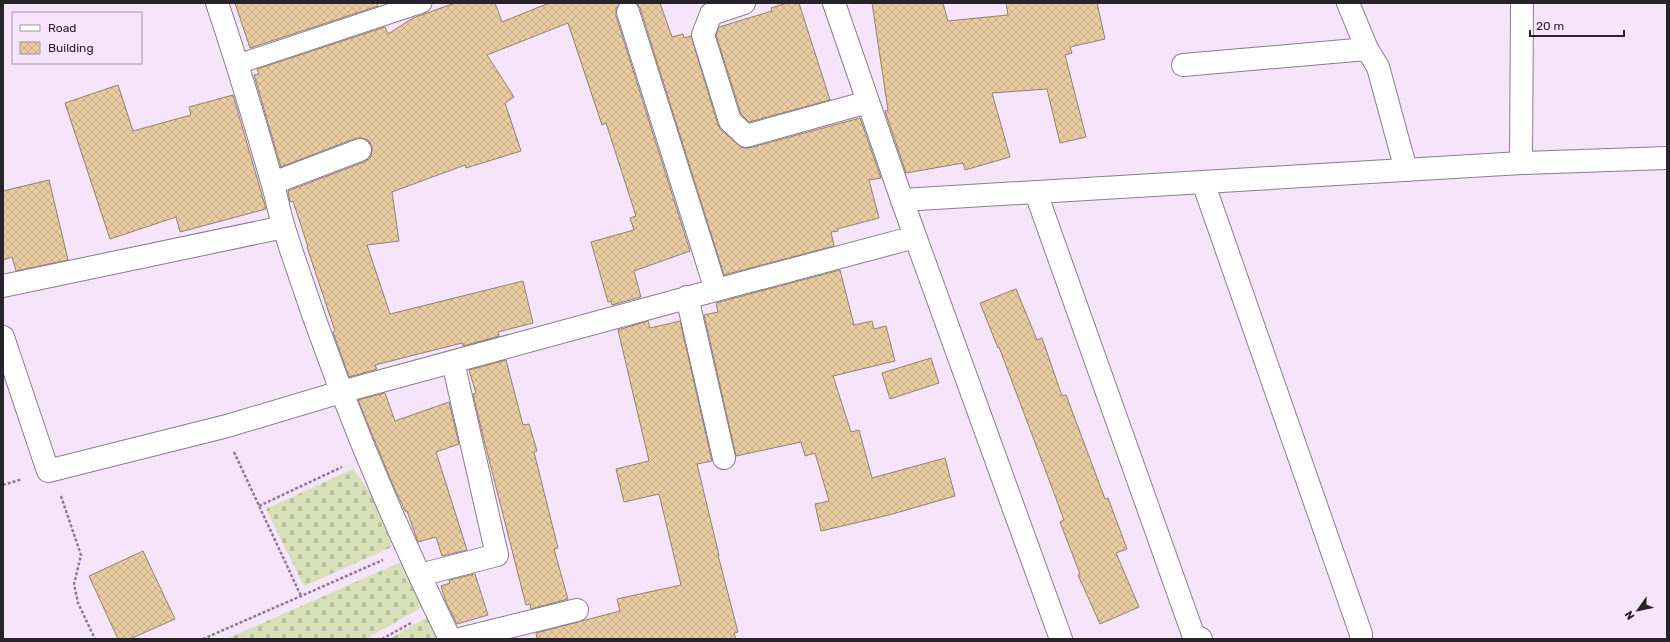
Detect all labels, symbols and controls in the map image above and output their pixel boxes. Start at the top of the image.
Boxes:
legend [12,12,142,64]
scale bar [1530,12,1624,38]
text: 20 m [1536,19,1564,33]
text: Road [48,21,76,35]
text: Building [48,41,94,55]
north arrow [1618,590,1658,630]
text: N [1622,608,1638,622]

